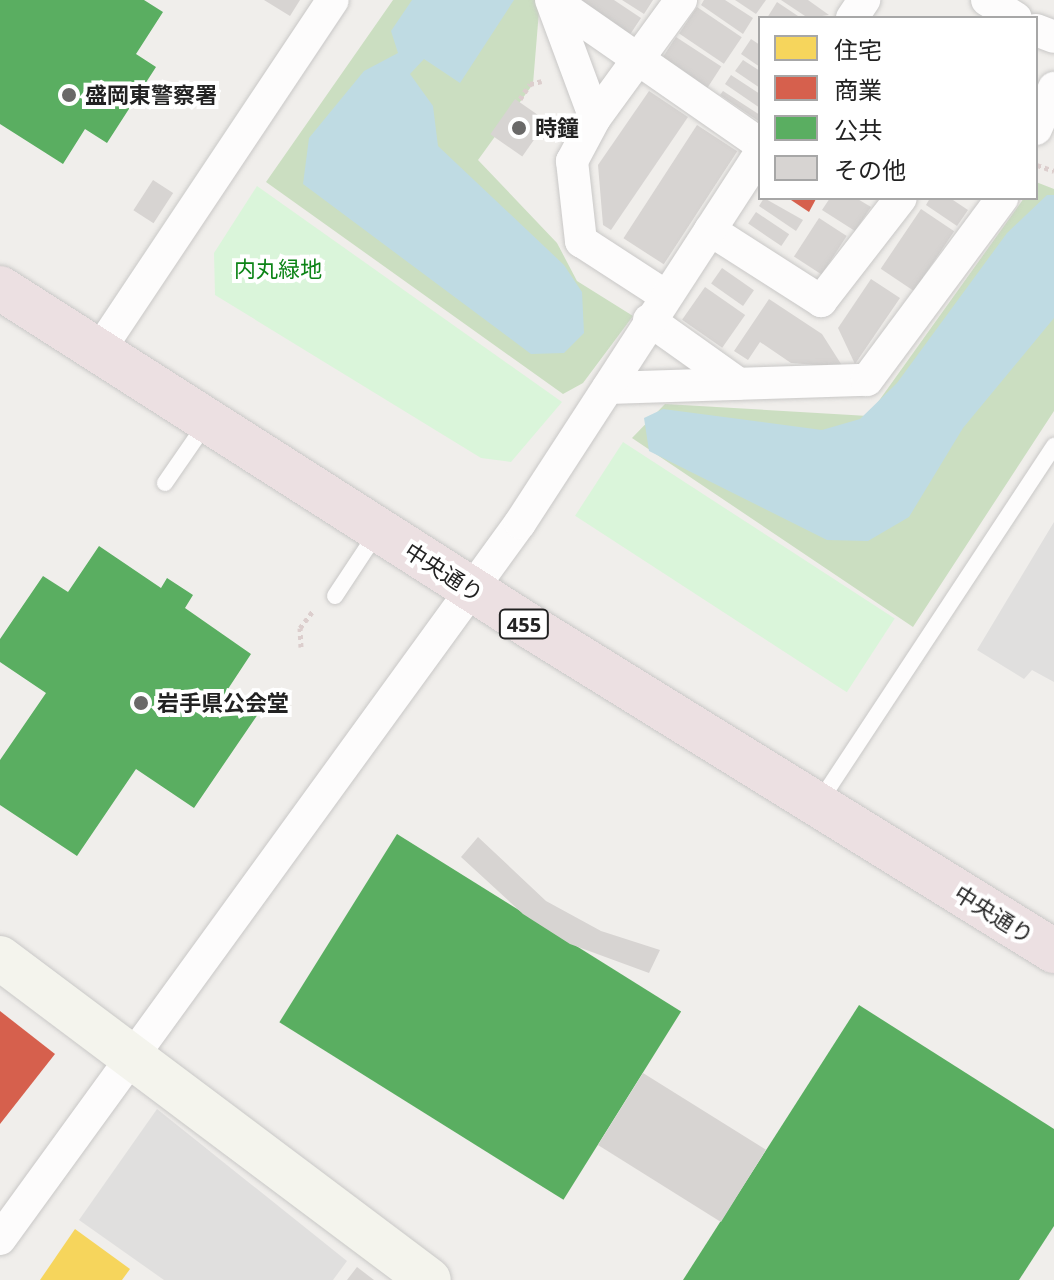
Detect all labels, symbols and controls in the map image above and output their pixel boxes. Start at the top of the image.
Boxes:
legend [758,16,1038,200]
text: 住宅 [834,33,882,66]
text: 商業 [834,73,882,106]
place label: 盛岡東警察署 [85,82,217,108]
marker: 盛岡東警察署 [60,86,78,104]
text: 公共 [834,113,882,146]
place label: 時鐘 [535,115,579,141]
marker: 時鐘 [510,119,528,137]
text: その他 [834,153,906,186]
park label: 内丸緑地 [234,256,322,282]
street label: 中央通り [400,537,488,607]
road number: 455 [498,608,550,640]
place label: 岩手県公会堂 [157,690,289,716]
marker: 岩手県公会堂 [132,694,150,712]
street label: 中央通り [950,879,1038,949]

